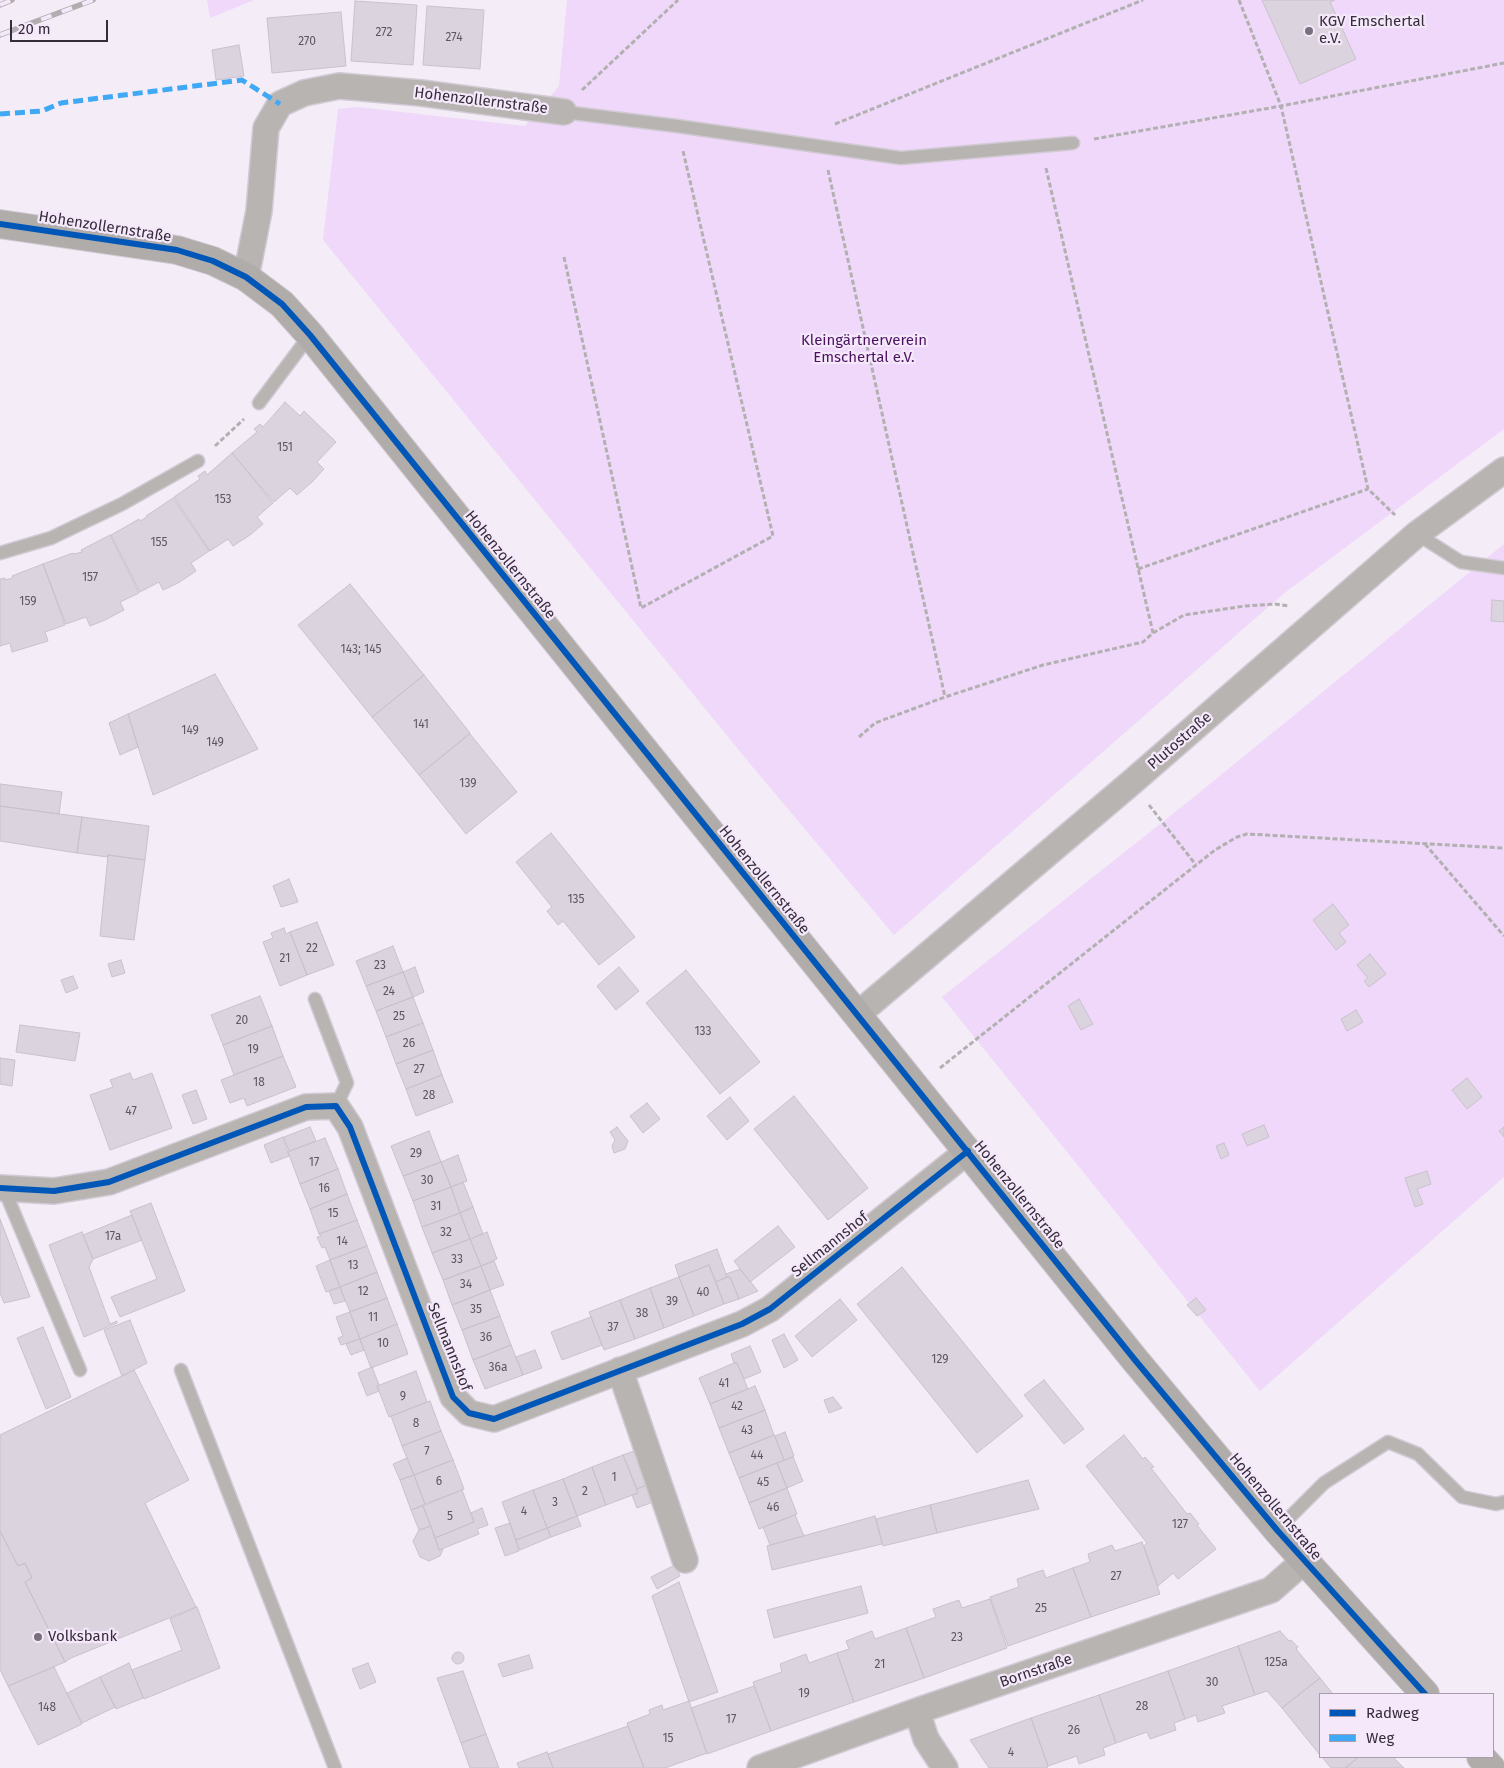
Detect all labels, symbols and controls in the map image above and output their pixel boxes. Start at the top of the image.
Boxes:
scale bar [12,10,110,42]
place label: KGV Emschertal e.V. [1319,13,1425,48]
text: 20 m [18,20,51,38]
marker: KGV Emschertal e.V. [1303,25,1315,37]
house number: 272 [376,26,392,40]
house number: 274 [445,31,463,45]
house number: 270 [298,35,316,49]
street label: Hohenzollernstraße [413,84,549,118]
street label: Hohenzollernstraße [37,208,173,246]
park label: Kleingärtnerverein Emschertal e.V. [801,332,927,367]
house number: 151 [277,441,293,455]
house number: 153 [214,493,232,507]
street label: Hohenzollernstraße [461,507,559,623]
house number: 155 [150,536,168,550]
house number: 157 [82,571,98,585]
house number: 159 [19,595,37,609]
house number: 143; 145 [341,643,381,657]
street label: Plutostraße [1144,708,1216,774]
house number: 141 [413,718,429,732]
house number: 149 [181,724,199,738]
house number: 149 [206,736,224,750]
house number: 139 [459,777,477,791]
street label: Hohenzollernstraße [715,822,813,938]
house number: 135 [567,893,585,907]
house number: 22 [306,942,318,956]
house number: 21 [280,952,290,966]
house number: 23 [374,959,386,973]
house number: 24 [383,985,395,999]
house number: 25 [393,1010,405,1024]
house number: 20 [236,1014,248,1028]
house number: 133 [694,1025,712,1039]
house number: 26 [403,1037,415,1051]
house number: 19 [247,1043,259,1057]
house number: 27 [413,1063,425,1077]
house number: 18 [253,1076,265,1090]
house number: 28 [423,1089,435,1103]
house number: 47 [125,1105,137,1119]
street label: Hohenzollernstraße [970,1137,1068,1253]
house number: 29 [410,1147,422,1161]
house number: 17 [309,1156,319,1170]
house number: 30 [421,1174,433,1188]
house number: 16 [318,1182,330,1196]
house number: 31 [431,1200,441,1214]
house number: 15 [327,1207,339,1221]
street label: Sellmannshof [788,1209,872,1281]
house number: 32 [440,1226,452,1240]
house number: 17a [105,1230,121,1244]
house number: 14 [336,1235,348,1249]
house number: 33 [451,1253,463,1267]
house number: 13 [347,1259,359,1273]
house number: 34 [460,1278,472,1292]
house number: 12 [357,1285,369,1299]
house number: 40 [696,1286,710,1300]
house number: 39 [666,1295,678,1309]
street label: Sellmannshof [423,1300,475,1394]
house number: 35 [470,1303,482,1317]
house number: 38 [636,1307,648,1321]
house number: 11 [368,1311,378,1325]
house number: 37 [607,1321,619,1335]
house number: 36 [480,1331,492,1345]
house number: 10 [377,1337,389,1351]
house number: 129 [931,1353,949,1367]
house number: 36a [489,1361,507,1375]
house number: 41 [719,1377,729,1391]
house number: 9 [400,1390,406,1404]
house number: 42 [731,1400,743,1414]
house number: 8 [413,1417,419,1431]
house number: 43 [741,1424,753,1438]
house number: 7 [424,1445,430,1459]
house number: 44 [751,1449,763,1463]
street label: Hohenzollernstraße [1225,1450,1325,1564]
house number: 1 [611,1471,617,1485]
house number: 6 [436,1475,442,1489]
house number: 45 [757,1476,769,1490]
house number: 2 [582,1485,588,1499]
house number: 3 [552,1496,558,1510]
house number: 46 [767,1501,779,1515]
house number: 4 [521,1505,527,1519]
house number: 5 [447,1510,453,1524]
house number: 127 [1172,1518,1188,1532]
house number: 27 [1110,1570,1122,1584]
house number: 25 [1035,1602,1047,1616]
place label: Volksbank [48,1628,117,1646]
marker: Volksbank [32,1631,44,1643]
house number: 23 [951,1631,963,1645]
street label: Bornstraße [997,1650,1075,1692]
house number: 125a [1264,1656,1288,1670]
house number: 21 [875,1658,885,1672]
house number: 30 [1206,1676,1218,1690]
house number: 19 [798,1687,810,1701]
legend [1319,1693,1494,1758]
house number: 28 [1136,1700,1148,1714]
house number: 148 [38,1701,56,1715]
text: Radweg [1366,1704,1419,1722]
house number: 17 [726,1713,736,1727]
house number: 26 [1068,1724,1080,1738]
text: Weg [1366,1729,1394,1747]
house number: 15 [662,1732,674,1746]
house number: 4 [1008,1746,1014,1760]

